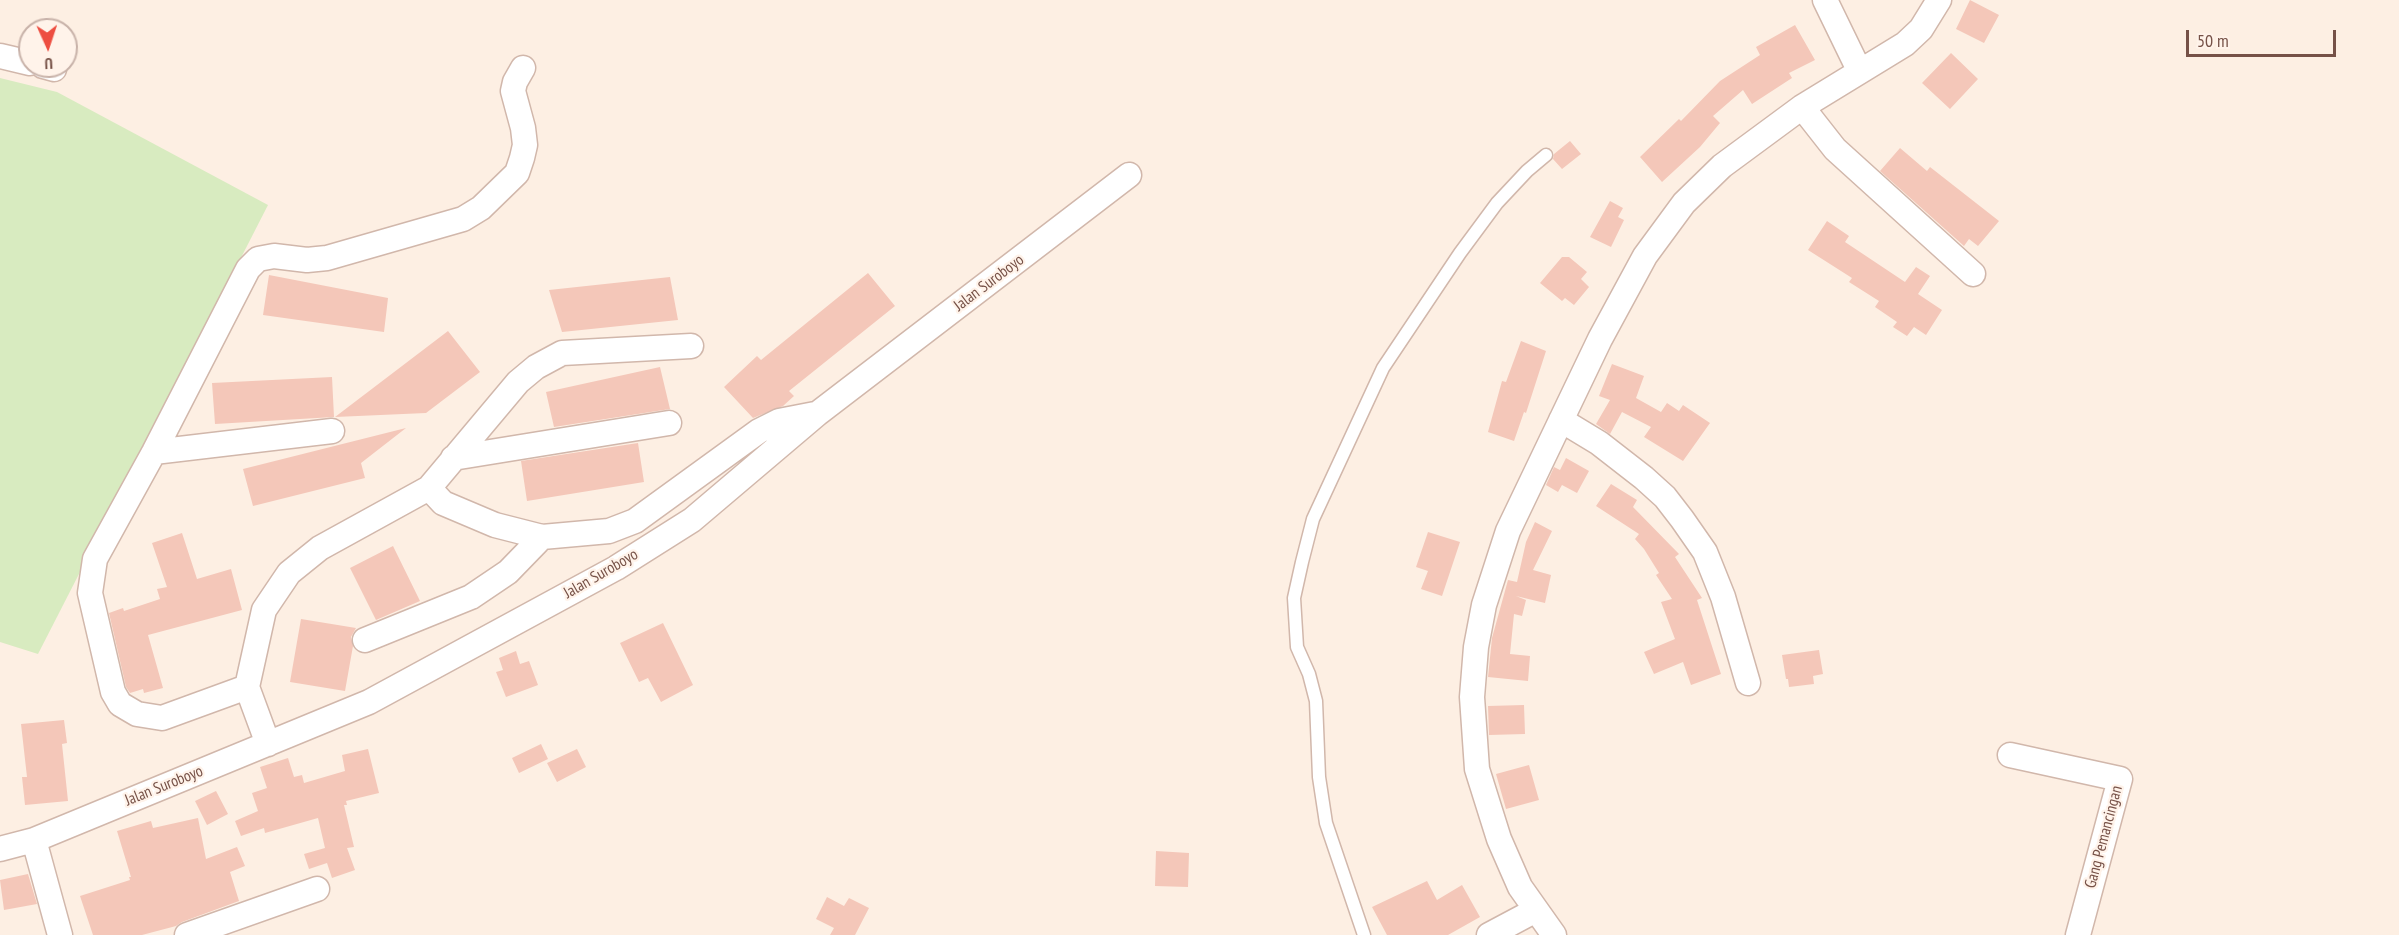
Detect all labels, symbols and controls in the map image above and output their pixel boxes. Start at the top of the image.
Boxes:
north arrow [18,18,78,78]
scale bar [2189,18,2339,56]
text: 50 m [2197,29,2229,52]
text: U [44,54,53,74]
street label: Jalan Suroboyo [950,251,1028,315]
street label: Jalan Suroboyo [560,545,642,603]
street label: Jalan Suroboyo [122,762,206,810]
street label: Gang Pemancingan [2081,784,2127,890]

